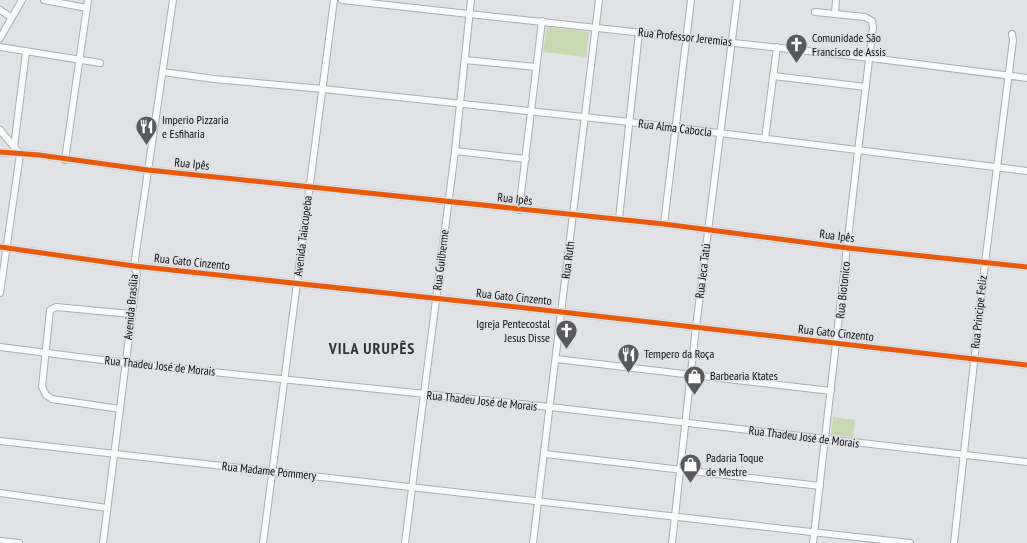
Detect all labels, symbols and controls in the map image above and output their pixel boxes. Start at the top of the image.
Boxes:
street label: Rua Professor Jeremias [637,24,733,49]
place label: Comunidade São Francisco de Assis [812,30,886,59]
church icon: Comunidade São Francisco de Assis [784,32,810,65]
place label: Imperio Pizzaria e Esfiharia [162,112,229,141]
restaurant icon: Imperio Pizzaria e Esfiharia [134,114,160,147]
street label: Rua Alma Cabocla [637,116,713,139]
street label: Rua Ipês [174,154,210,173]
street label: Rua Ipês [497,189,533,208]
street label: Avenida Taiacupeba [290,195,315,277]
street label: Rua Ipês [819,226,856,245]
street label: Rua Guilherme [429,229,452,291]
street label: Rua Ruth [558,240,577,280]
street label: Rua Jeca Tatú [692,243,713,299]
street label: Rua Gato Cinzento [153,250,231,273]
street label: Rua Biotonico [832,261,853,319]
street label: Avenida Brasília [120,273,141,340]
street label: Rua Principe Feliz [967,274,990,349]
street label: Rua Gato Cinzento [475,285,553,308]
place label: Igreja Pentecostal Jesus Disse [476,316,550,345]
church icon: Igreja Pentecostal Jesus Disse [553,318,579,351]
street label: Rua Gato Cinzento [797,321,875,344]
district label: VILA URUPÊS [328,338,415,358]
restaurant icon: Tempero da Roça [615,341,641,374]
place label: Tempero da Roça [644,346,714,361]
street label: Rua Thadeu José de Morais [104,352,216,379]
shop icon: Barbearia Ktates [682,363,708,396]
place label: Barbearia Ktates [710,368,778,383]
street label: Rua Thadeu José de Morais [426,387,538,414]
street label: Rua Thadeu José de Morais [748,422,860,451]
place label: Padaria Toque de Mestre [706,450,764,479]
shop icon: Padaria Toque de Mestre [677,452,703,485]
street label: Rua Madame Pommery [221,458,317,483]

